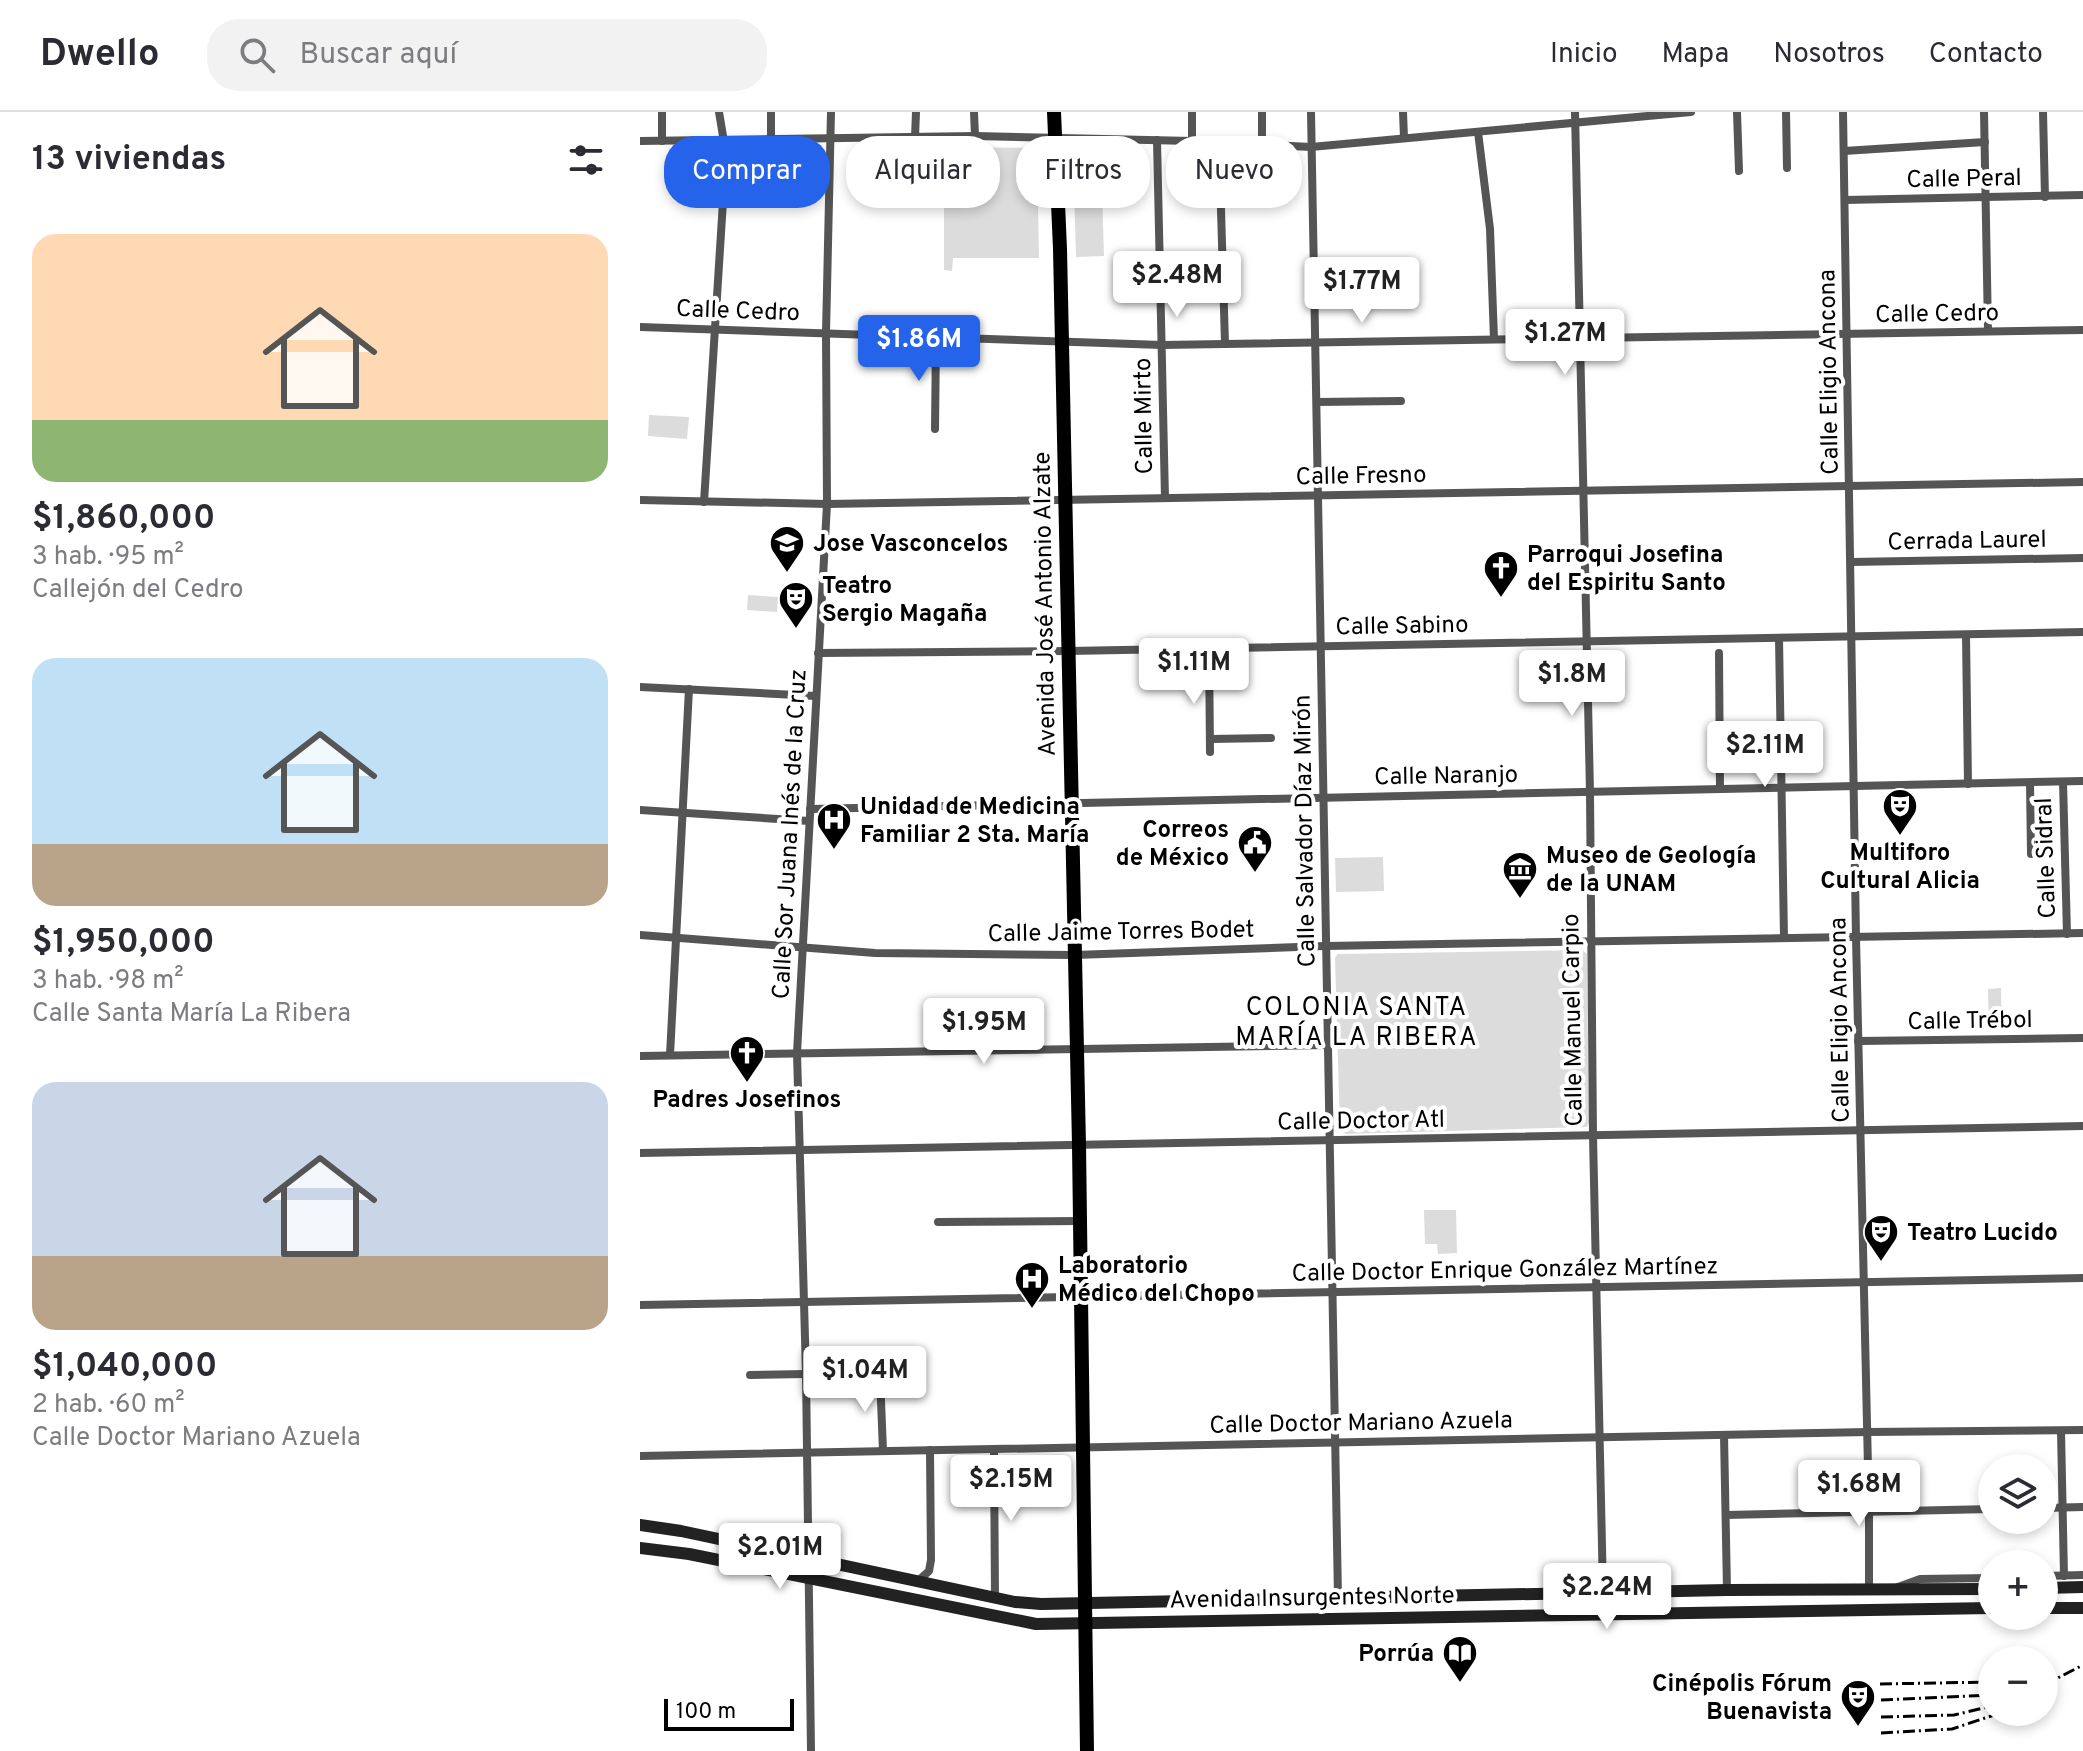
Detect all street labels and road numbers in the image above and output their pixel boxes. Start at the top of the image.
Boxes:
street label: Calle Peral [1906,164,2022,196]
street label: Calle Eligio Ancona [1813,269,1847,475]
street label: Calle Cedro [675,295,800,329]
street label: Calle Cedro [1875,299,1999,331]
street label: Calle Mirto [1129,357,1161,475]
street label: Avenida José Antonio Alzate [1028,451,1064,757]
street label: Calle Fresno [1295,461,1427,493]
street label: Cerrada Laurel [1887,526,2047,558]
street label: Calle Sabino [1335,611,1469,643]
street label: Calle Sor Juana Inés de la Cruz [767,668,815,1000]
street label: Calle Salvador Díaz Mirón [1289,694,1323,968]
street label: Calle Naranjo [1374,761,1518,793]
street label: Calle Sidral [2030,797,2064,919]
street label: Calle Manuel Carpio [1557,913,1591,1127]
street label: Calle Jaime Torres Bodet [987,916,1255,950]
street label: Calle Eligio Ancona [1824,917,1858,1123]
street label: Calle Trébol [1907,1006,2033,1038]
street label: Calle Doctor Atl [1277,1106,1445,1138]
street label: Calle Doctor Enrique González Martínez [1291,1252,1719,1290]
street label: Calle Doctor Mariano Azuela [1209,1406,1513,1442]
street label: Avenida Insurgentes Norte [1169,1582,1455,1616]

